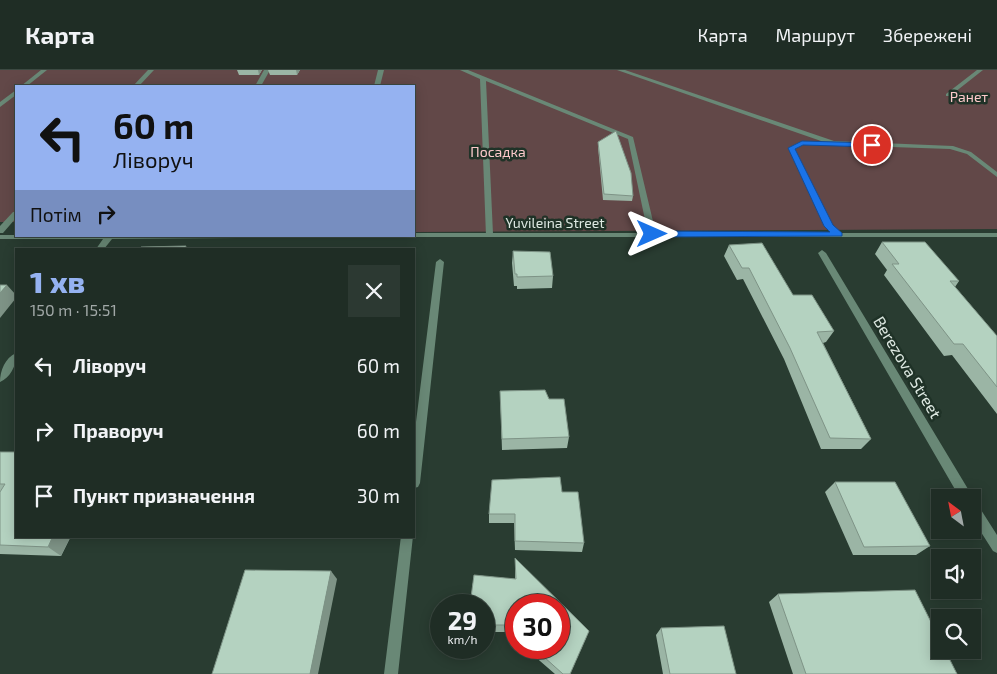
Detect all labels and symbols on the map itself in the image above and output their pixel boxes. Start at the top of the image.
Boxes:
park label: Ранет [950,88,988,105]
pin [851,124,893,166]
park label: Посадка [470,143,526,160]
position arrow [625,207,677,259]
street label: Yuvileina Street [505,214,605,231]
street label: Berezova Street [870,313,946,421]
north arrow [931,489,981,539]
speed limit sign: 30 [505,594,570,659]

